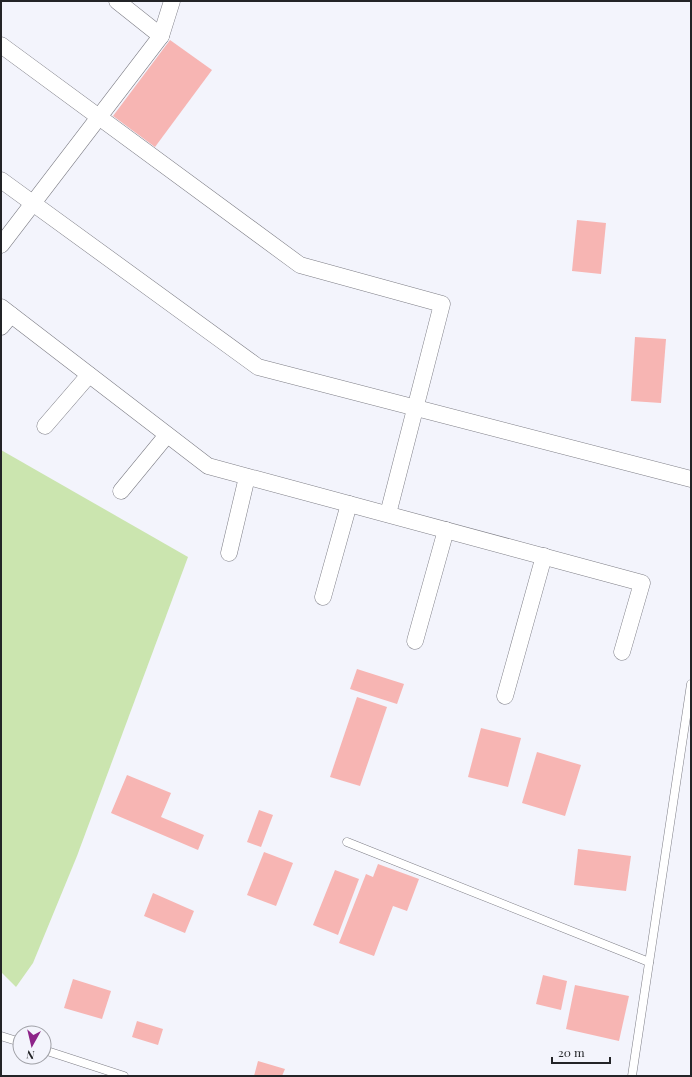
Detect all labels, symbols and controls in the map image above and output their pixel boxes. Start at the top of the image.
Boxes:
north arrow [12,1025,52,1065]
scale bar [552,1039,610,1065]
text: 20 m [558,1044,585,1060]
text: N [26,1047,36,1063]

